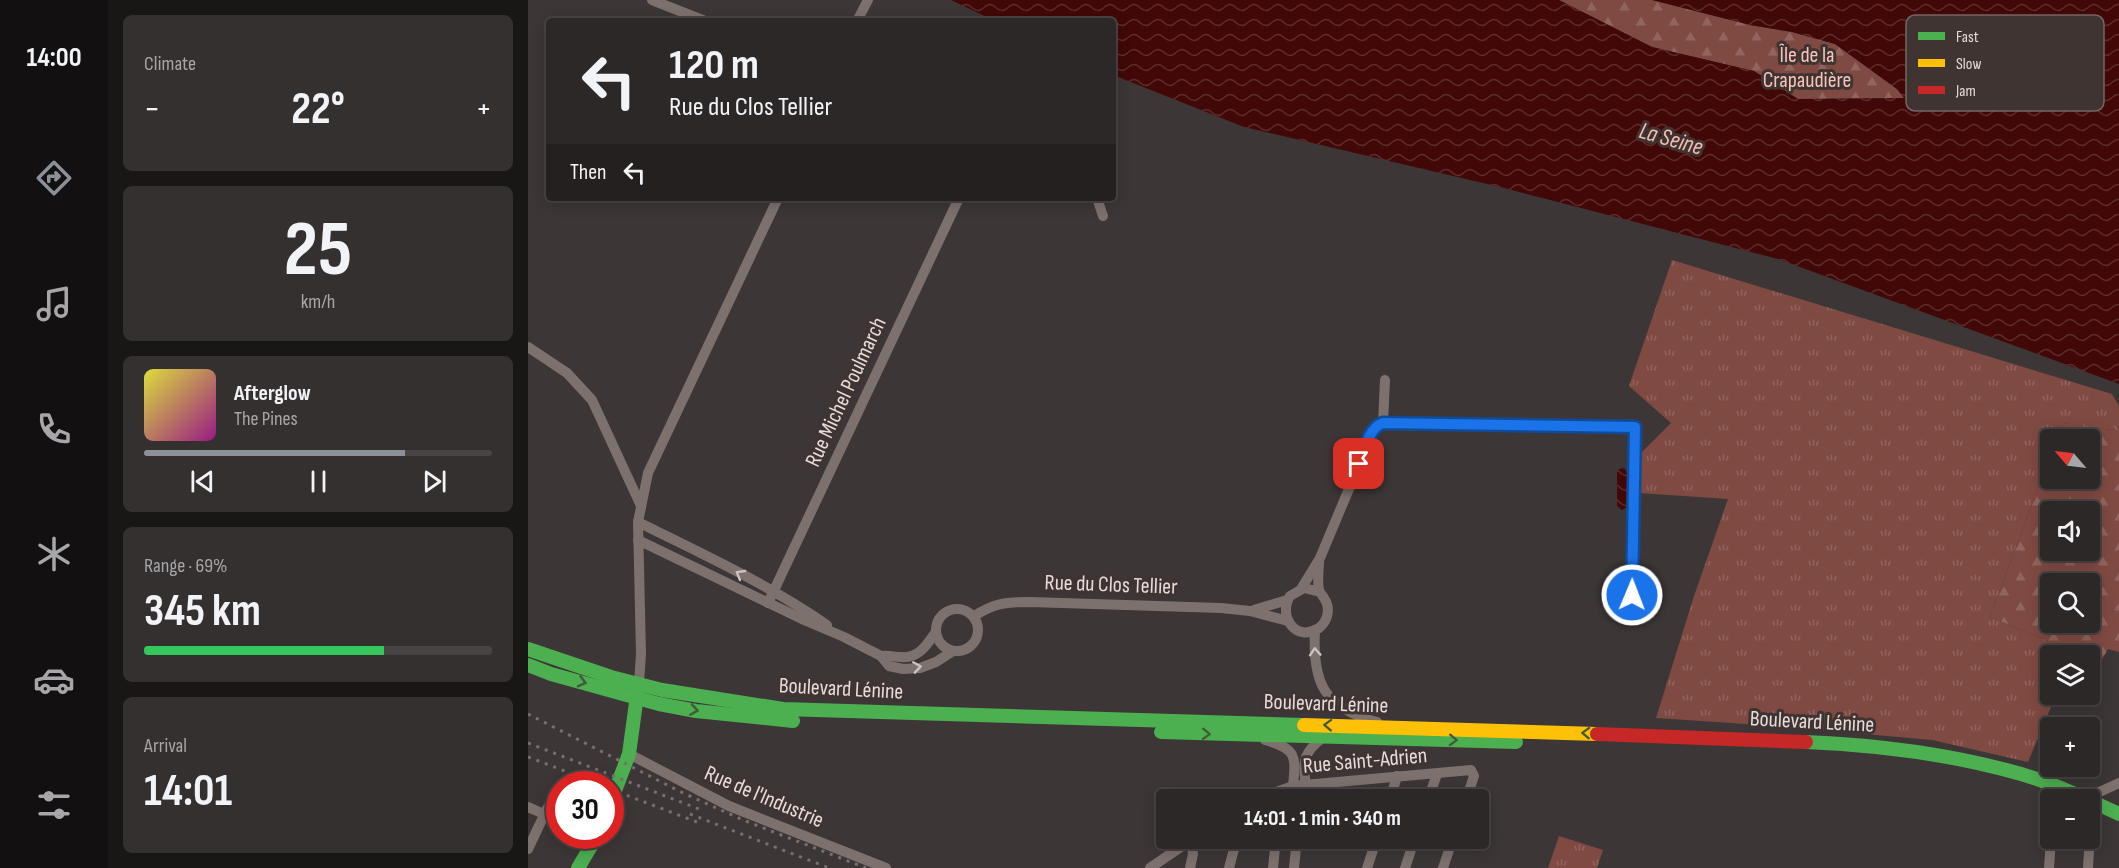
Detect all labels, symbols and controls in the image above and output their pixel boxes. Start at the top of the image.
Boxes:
legend [1906,15,2104,111]
text: Fast [1956,28,1979,47]
text: 120 m [669,40,759,91]
text: 14:00 [26,42,82,74]
icon: left [570,42,648,120]
park label: Île de la Crapaudière [1763,42,1851,94]
text: Climate [144,52,196,76]
text: Slow [1956,55,1981,74]
text: 22° [291,82,345,137]
text: Jam [1955,82,1976,101]
text: − [144,89,160,129]
text: + [476,89,492,129]
text: Rue du Clos Tellier [669,91,832,123]
water label: La Seine [1636,116,1706,162]
icon: left [618,156,651,189]
icon: directions [33,157,75,199]
text: Then [570,159,606,186]
text: 25 [284,204,352,297]
icon: music [33,283,75,325]
text: km/h [301,290,335,314]
street label: Rue Michel Poulmarch [800,313,892,471]
text: Afterglow [234,380,311,407]
text: The Pines [234,407,298,431]
icon: phone [33,408,75,450]
north arrow [2040,429,2100,489]
map controls [2040,429,2100,849]
pin [1333,438,1384,489]
icon: arrive [1342,447,1375,480]
icon: previous [186,465,219,498]
icon: pause [302,465,335,498]
icon: next [418,465,451,498]
button: sound [2040,501,2100,561]
icon: climate [33,533,75,575]
text: Range · 69% [144,554,228,578]
position arrow [1600,563,1664,627]
one-way arrow [736,569,746,581]
street label: Rue du Clos Tellier [1044,569,1178,601]
button: search [2040,573,2100,633]
text: 345 km [144,584,261,639]
button: layers [2040,645,2100,705]
one-way arrow [1308,647,1321,656]
icon: car [33,659,75,701]
one-way arrow [912,661,921,673]
street label: Boulevard Lénine [778,672,904,706]
one-way arrow [576,675,587,687]
street label: Boulevard Lénine [1263,688,1389,720]
one-way arrow [689,704,699,716]
street label: Boulevard Lénine [1749,705,1875,739]
button: + [2040,717,2100,777]
one-way arrow [1324,719,1333,731]
one-way arrow [1202,727,1211,740]
one-way arrow [1582,727,1591,740]
text: Arrival [144,734,187,758]
one-way arrow [1448,734,1457,747]
street label: Rue Saint-Adrien [1302,742,1428,780]
street label: Rue de l'Industrie [700,760,828,834]
text: 14:01 [144,764,232,819]
speed limit sign: 30 [546,771,624,849]
icon: filters [33,784,75,826]
button: − [2040,789,2100,849]
text: 14:01 · 1 min · 340 m [1244,805,1401,832]

